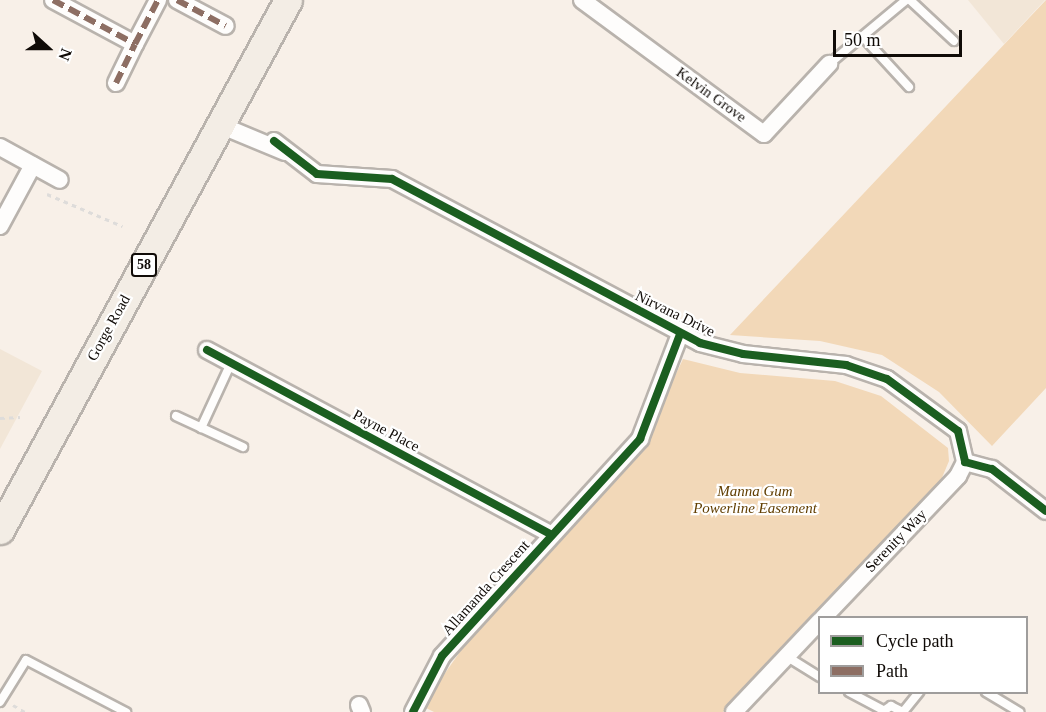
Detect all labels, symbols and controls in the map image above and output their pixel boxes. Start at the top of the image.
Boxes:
north arrow [18,18,78,78]
scale bar [836,18,965,56]
text: 50 m [844,30,881,50]
text: N [55,46,75,63]
street label: Kelvin Grove [673,64,749,126]
road number: 58 [130,254,158,276]
street label: Nirvana Drive [632,287,718,341]
street label: Gorge Road [84,292,134,364]
street label: Payne Place [350,406,422,456]
park label: Manna Gum Powerline Easement [693,482,817,517]
street label: Serenity Way [861,506,931,576]
street label: Allamanda Crescent [438,537,534,639]
legend [818,616,1028,694]
text: Cycle path [876,631,953,651]
text: Path [876,661,908,681]

